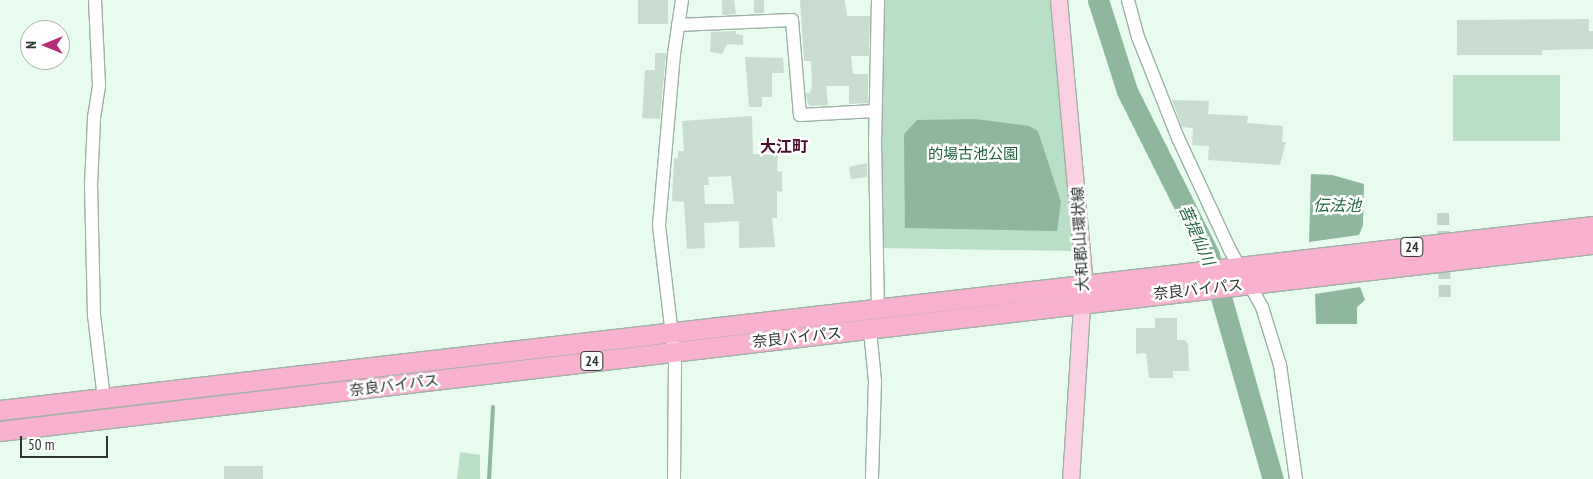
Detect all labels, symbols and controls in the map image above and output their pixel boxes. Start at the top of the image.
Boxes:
north arrow [20,20,70,70]
text: N [22,41,40,49]
district label: 大江町 [760,136,808,156]
park label: 的場古池公園 [928,145,1018,163]
street label: 大和郡山環状線 [1068,186,1092,292]
water label: 伝法池 [1313,195,1361,215]
water label: 菩提仙川 [1175,202,1219,268]
road number: 24 [1400,236,1424,258]
street label: 奈良バイパス [1152,275,1244,303]
street label: 奈良バイパス [751,323,843,351]
road number: 24 [580,350,604,372]
street label: 奈良バイパス [348,371,440,399]
scale bar [22,426,110,458]
text: 50 m [28,435,54,454]

